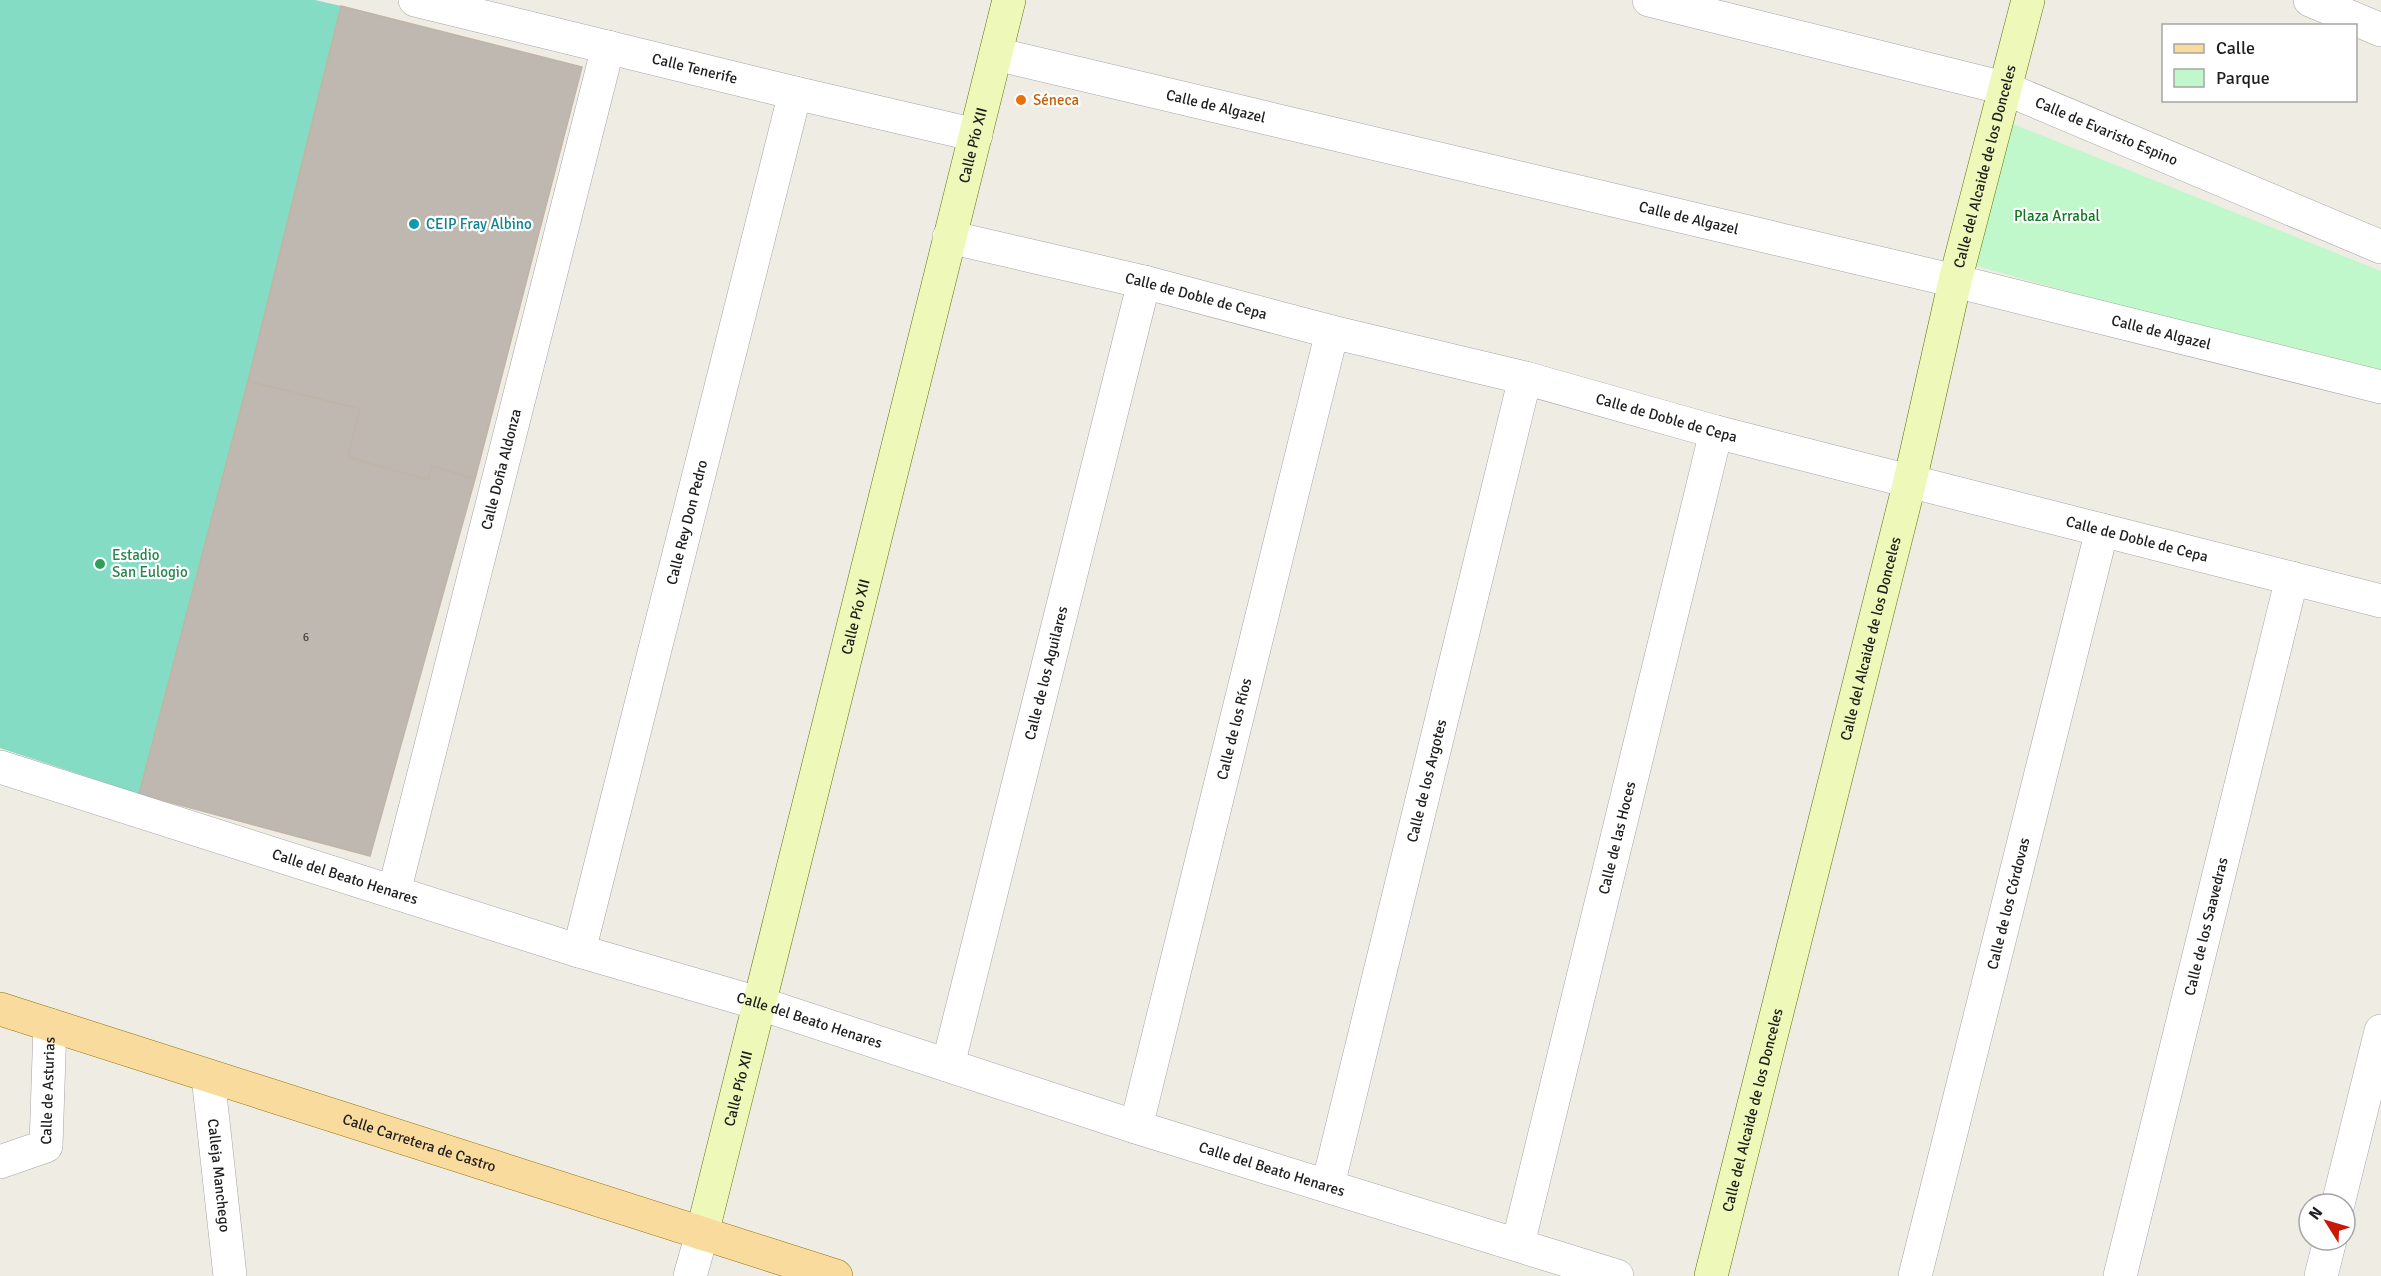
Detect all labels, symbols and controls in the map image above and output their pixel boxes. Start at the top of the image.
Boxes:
legend [2162,24,2357,102]
text: Calle [2216,37,2255,59]
street label: Calle Tenerife [650,49,739,88]
street label: Calle del Alcaide de los Donceles [1950,62,2020,270]
text: Parque [2216,67,2270,89]
street label: Calle de Algazel [1164,86,1268,127]
place label: Séneca [1033,91,1079,109]
marker: Séneca [1014,93,1028,107]
street label: Calle de Evaristo Espino [2032,93,2181,169]
street label: Calle Pío XII [955,106,991,185]
street label: Calle de Algazel [1637,197,1741,239]
park label: Plaza Arrabal [2014,207,2100,225]
place label: CEIP Fray Albino [426,215,532,233]
marker: CEIP Fray Albino [407,217,421,231]
street label: Calle de Doble de Cepa [1123,269,1269,323]
street label: Calle de Algazel [2110,311,2213,353]
street label: Calle de Doble de Cepa [1594,389,1739,446]
street label: Calle Doña Aldonza [477,407,525,532]
street label: Calle Rey Don Pedro [663,458,711,587]
street label: Calle de Doble de Cepa [2064,512,2210,566]
street label: Calle del Alcaide de los Donceles [1836,535,1905,742]
place label: Estadio San Eulogio [112,546,188,581]
marker: Estadio San Eulogio [93,557,107,571]
street label: Calle Pío XII [837,577,874,656]
street label: Calle de los Aguilares [1021,604,1072,742]
house number: 6 [303,630,309,645]
street label: Calle de los Ríos [1213,676,1255,782]
street label: Calle de los Argotes [1403,717,1450,844]
street label: Calle de las Hoces [1595,779,1640,896]
street label: Calle de los Córdovas [1983,835,2034,971]
street label: Calle del Beato Henares [270,845,421,908]
street label: Calle de los Saavedras [2180,855,2232,997]
street label: Calle del Beato Henares [734,988,885,1052]
street label: Calle del Alcaide de los Donceles [1718,1006,1787,1214]
street label: Calle de Asturias [37,1036,59,1145]
street label: Calle Pío XII [720,1049,756,1128]
street label: Calle Carretera de Castro [340,1110,498,1176]
street label: Calleja Manchego [204,1118,234,1233]
street label: Calle del Beato Henares [1197,1138,1348,1200]
north arrow [2297,1192,2357,1252]
text: N [2304,1203,2327,1224]

